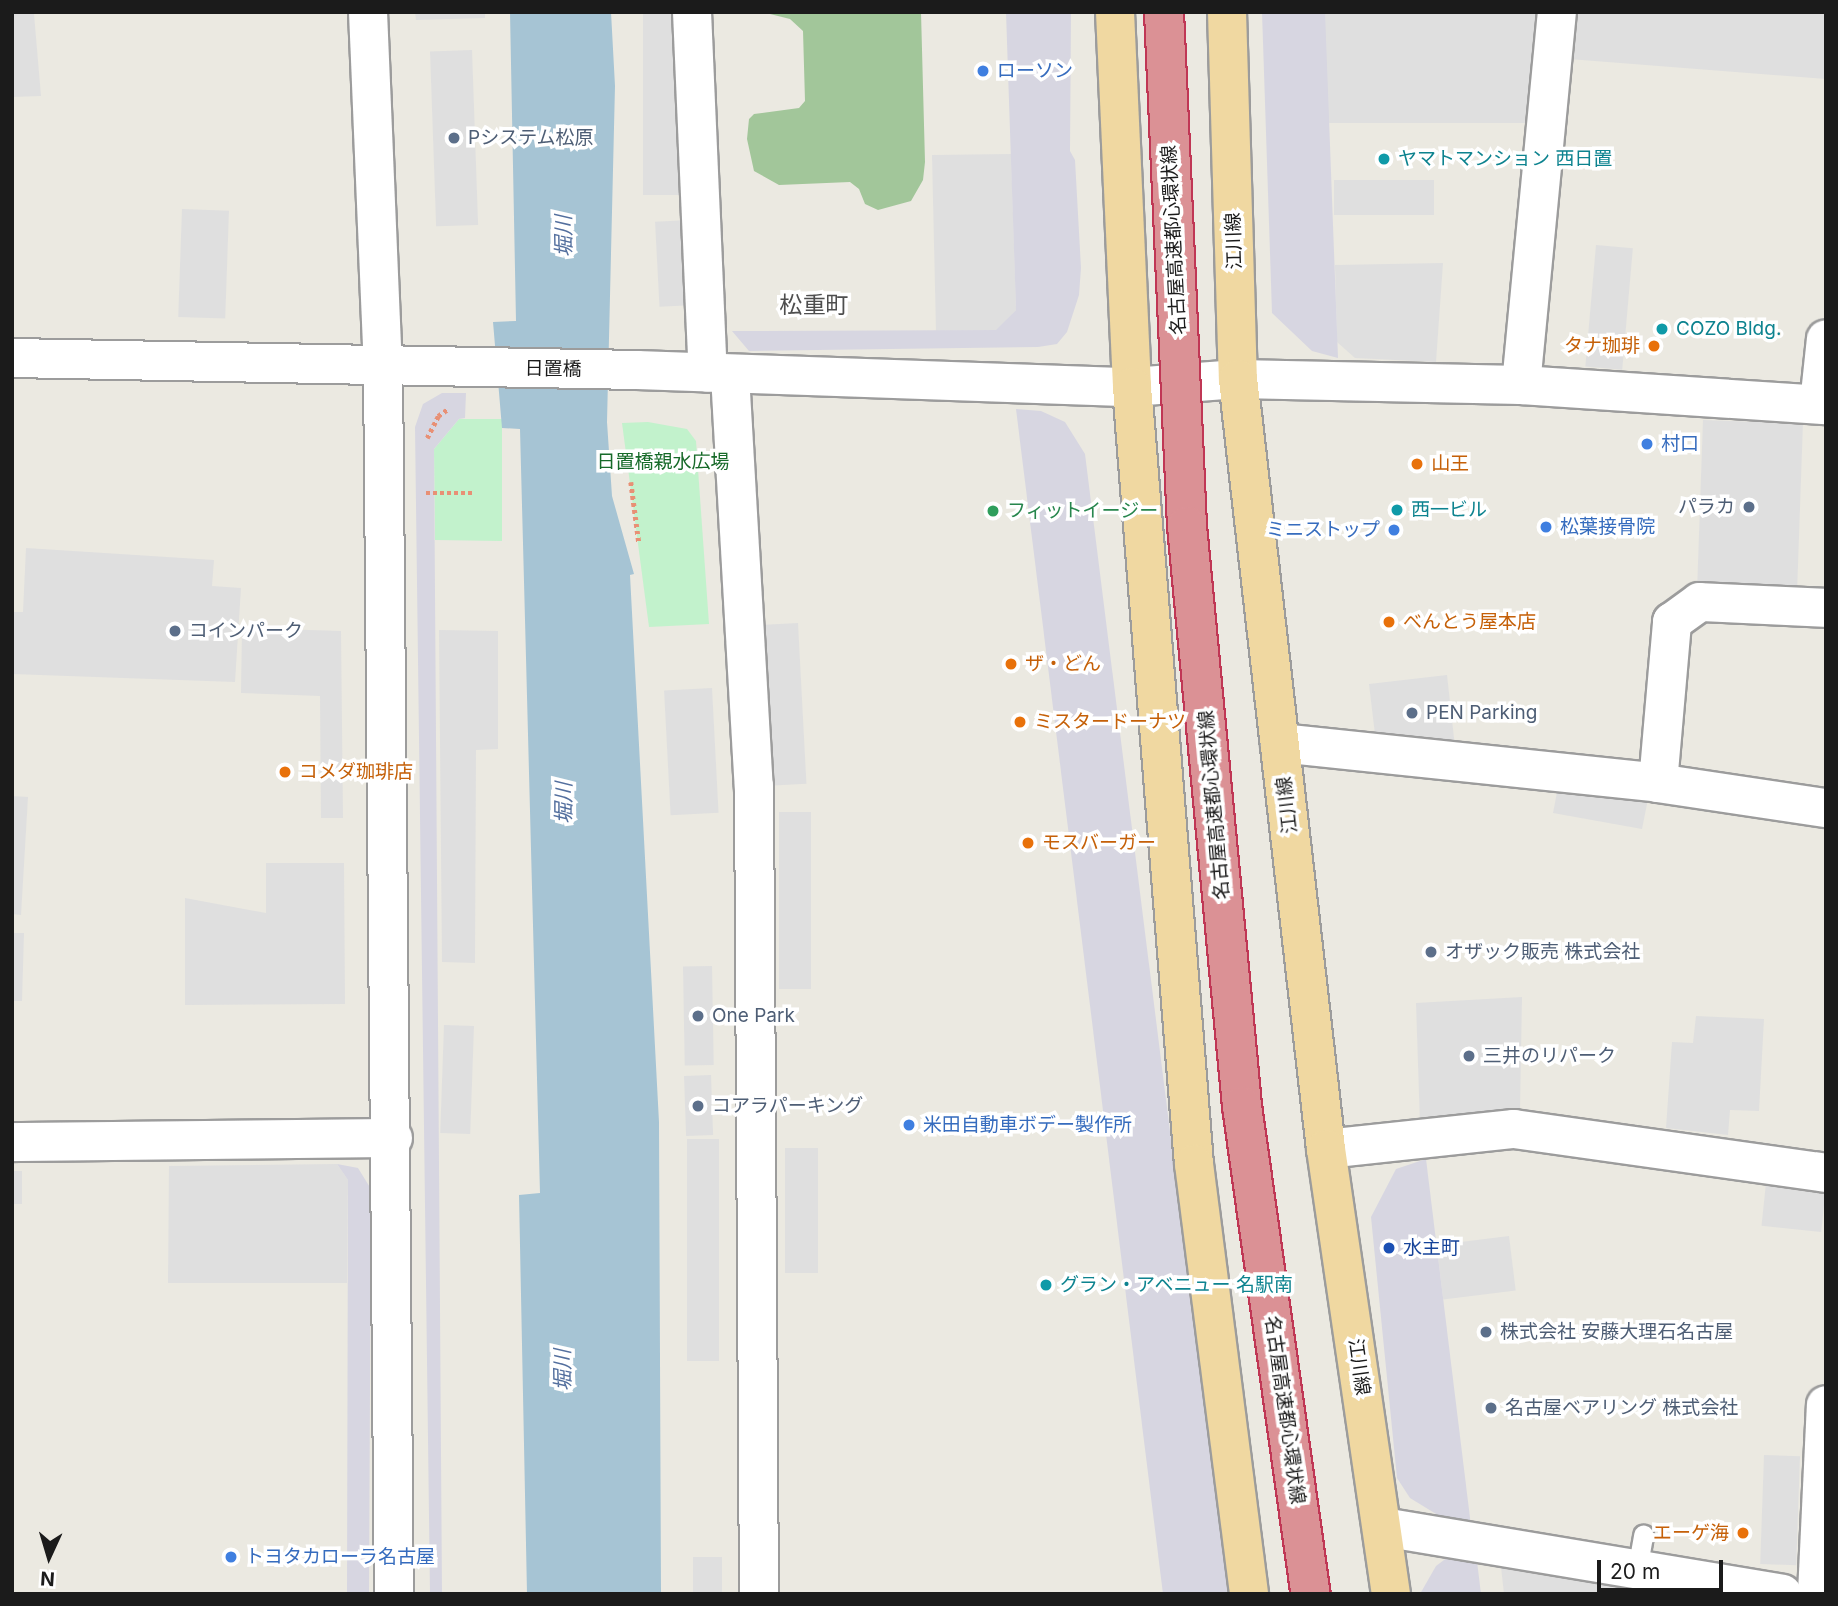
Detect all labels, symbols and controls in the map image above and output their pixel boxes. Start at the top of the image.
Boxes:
place label: ローソン [997,60,1073,82]
marker: ローソン [975,63,991,79]
place label: Pシステム松原 [468,127,594,149]
marker: Pシステム松原 [446,130,462,146]
street label: 名古屋高速都心環状線 [1158,145,1190,335]
place label: ヤマトマンション 西日置 [1398,148,1612,170]
marker: ヤマトマンション 西日置 [1376,151,1392,167]
street label: 江川線 [1222,212,1246,270]
water label: 堀川 [551,215,577,257]
district label: 松重町 [780,291,848,319]
place label: COZO Bldg. [1676,318,1781,340]
marker: COZO Bldg. [1654,321,1670,337]
place label: タナ珈琲 [1564,335,1640,357]
marker: タナ珈琲 [1646,338,1662,354]
street label: 日置橋 [524,357,582,381]
place label: 村口 [1661,433,1699,455]
marker: 村口 [1639,436,1655,452]
park label: 日置橋親水広場 [597,451,729,473]
place label: 山王 [1431,453,1469,475]
marker: 山王 [1409,456,1425,472]
place label: パラカ [1678,496,1735,518]
place label: 西一ビル [1411,499,1487,521]
marker: パラカ [1741,499,1757,515]
place label: フィットイージー [1007,500,1159,522]
marker: 西一ビル [1389,502,1405,518]
marker: フィットイージー [985,503,1001,519]
place label: 松葉接骨院 [1560,516,1655,538]
place label: ミニストップ [1266,519,1380,541]
marker: 松葉接骨院 [1538,519,1554,535]
marker: ミニストップ [1386,522,1402,538]
place label: べんとう屋本店 [1403,611,1536,633]
marker: べんとう屋本店 [1381,614,1397,630]
place label: コインパーク [189,620,303,642]
marker: コインパーク [167,623,183,639]
place label: ザ・どん [1025,653,1101,675]
marker: ザ・どん [1003,656,1019,672]
place label: PEN Parking [1426,702,1537,724]
marker: PEN Parking [1404,705,1420,721]
street label: 名古屋高速都心環状線 [1194,709,1234,901]
place label: ミスタードーナツ [1034,711,1186,733]
marker: ミスタードーナツ [1012,714,1028,730]
place label: コメダ珈琲店 [299,761,413,783]
marker: コメダ珈琲店 [277,764,293,780]
street label: 江川線 [1272,775,1302,835]
water label: 堀川 [551,782,577,824]
place label: モスバーガー [1042,832,1156,854]
marker: モスバーガー [1020,835,1036,851]
place label: オザック販売 株式会社 [1445,941,1640,963]
marker: オザック販売 株式会社 [1423,944,1439,960]
place label: One Park [712,1005,795,1027]
marker: One Park [690,1008,706,1024]
place label: 三井のリパーク [1483,1045,1616,1067]
marker: 三井のリパーク [1461,1048,1477,1064]
place label: コアラパーキング [712,1095,864,1117]
marker: コアラパーキング [690,1098,706,1114]
place label: 米田自動車ボデー製作所 [923,1114,1132,1136]
marker: 米田自動車ボデー製作所 [901,1117,917,1133]
place label: 水主町 [1403,1237,1460,1259]
marker: 水主町 [1381,1240,1397,1256]
place label: グラン・アベニュー 名駅南 [1060,1274,1293,1296]
marker: グラン・アベニュー 名駅南 [1038,1277,1054,1293]
street label: 名古屋高速都心環状線 [1260,1314,1310,1506]
place label: 株式会社 安藤大理石名古屋 [1500,1321,1733,1343]
marker: 株式会社 安藤大理石名古屋 [1478,1324,1494,1340]
street label: 江川線 [1344,1337,1374,1397]
water label: 堀川 [550,1349,576,1391]
place label: 名古屋ベアリング 株式会社 [1505,1397,1738,1419]
marker: 名古屋ベアリング 株式会社 [1483,1400,1499,1416]
north arrow [14,1522,84,1592]
place label: エーゲ海 [1653,1522,1729,1544]
marker: エーゲ海 [1735,1525,1751,1541]
place label: トヨタカローラ名古屋 [245,1546,435,1568]
scale bar [1600,1546,1726,1590]
marker: トヨタカローラ名古屋 [223,1549,239,1565]
text: 20 m [1610,1559,1660,1584]
text: N [39,1566,56,1590]

